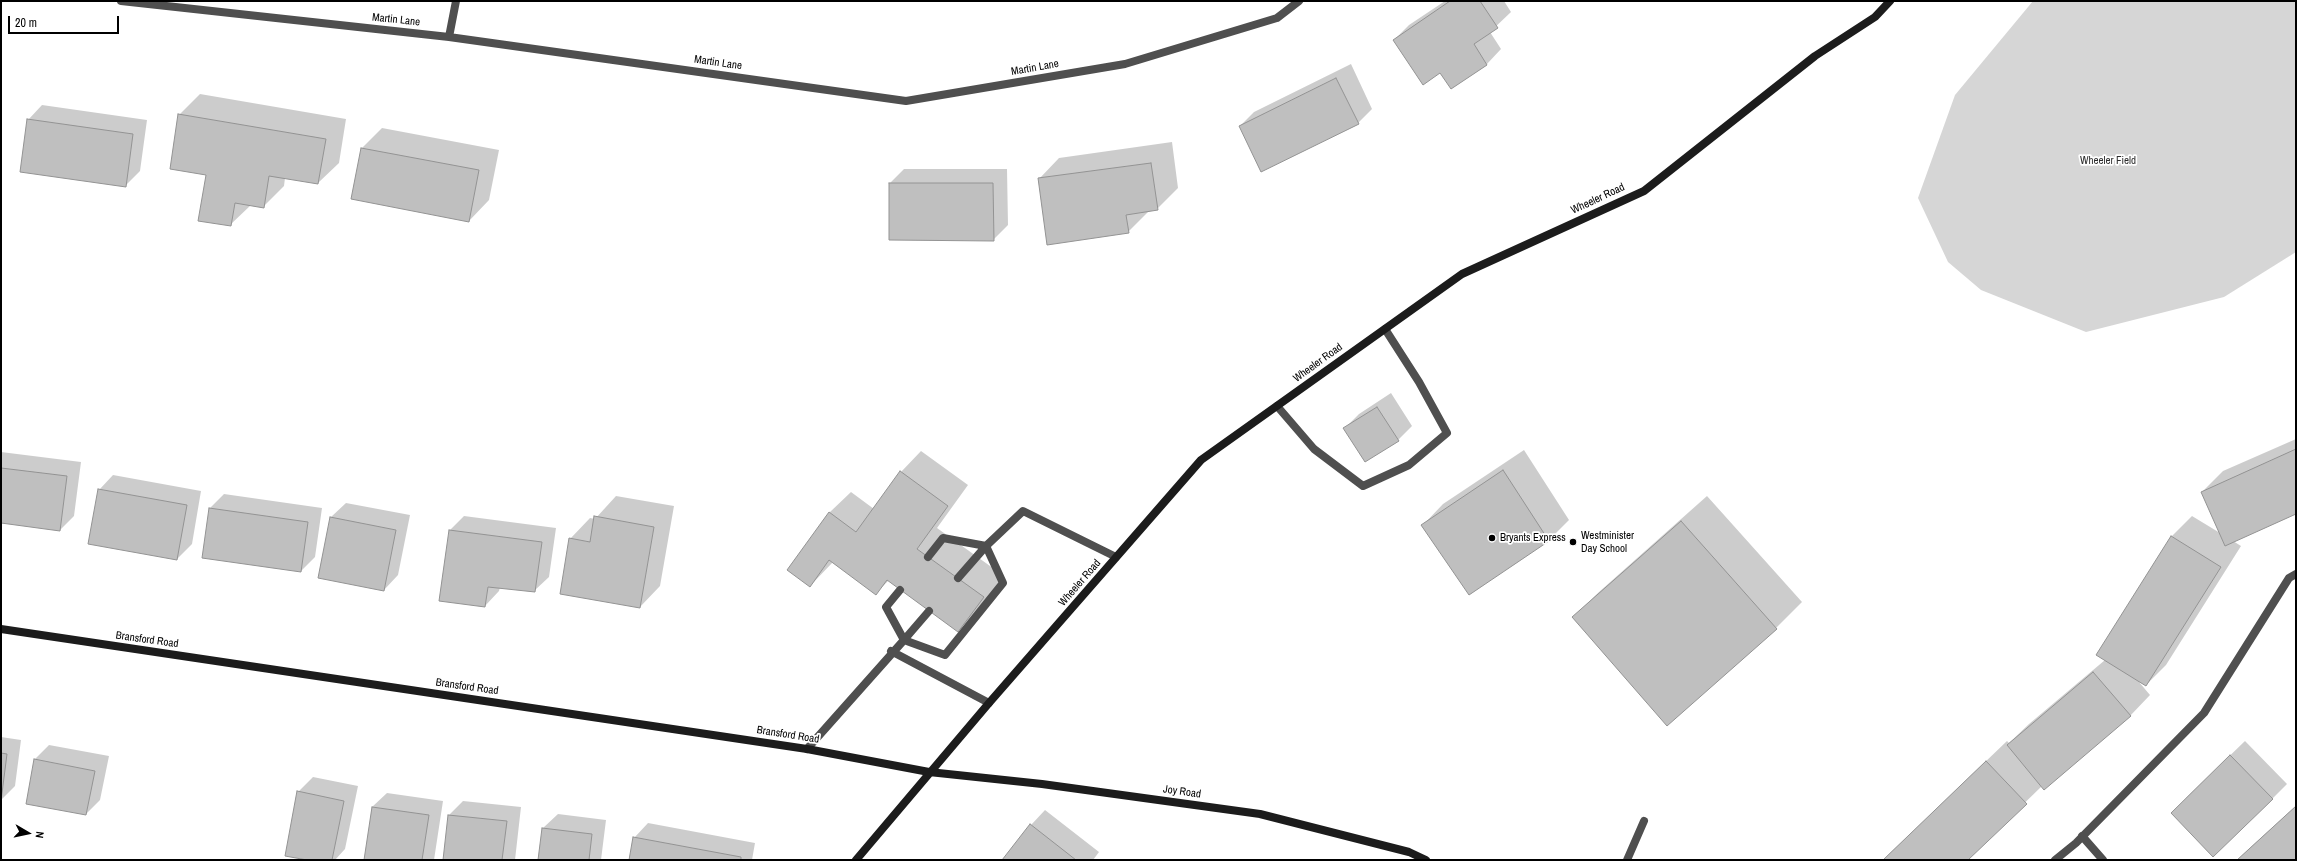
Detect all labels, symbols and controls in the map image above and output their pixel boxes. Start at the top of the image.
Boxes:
scale bar [10,8,121,34]
street label: Martin Lane [371,11,421,29]
text: 20 m [15,15,37,31]
street label: Martin Lane [693,53,743,73]
street label: Martin Lane [1010,57,1060,79]
park label: Wheeler Field [2080,154,2136,168]
street label: Wheeler Road [1569,181,1627,217]
street label: Wheeler Road [1291,341,1345,385]
place label: Westminister Day School [1581,529,1634,555]
place label: Bryants Express [1500,531,1566,545]
marker: Bryants Express [1487,533,1497,543]
marker: Westminister Day School [1568,537,1578,547]
street label: Wheeler Road [1056,557,1104,609]
street label: Bransford Road [115,629,179,651]
street label: Bransford Road [435,676,499,698]
street label: Bransford Road [756,724,820,746]
street label: Joy Road [1162,783,1202,801]
north arrow [8,813,48,853]
text: N [32,831,47,839]

